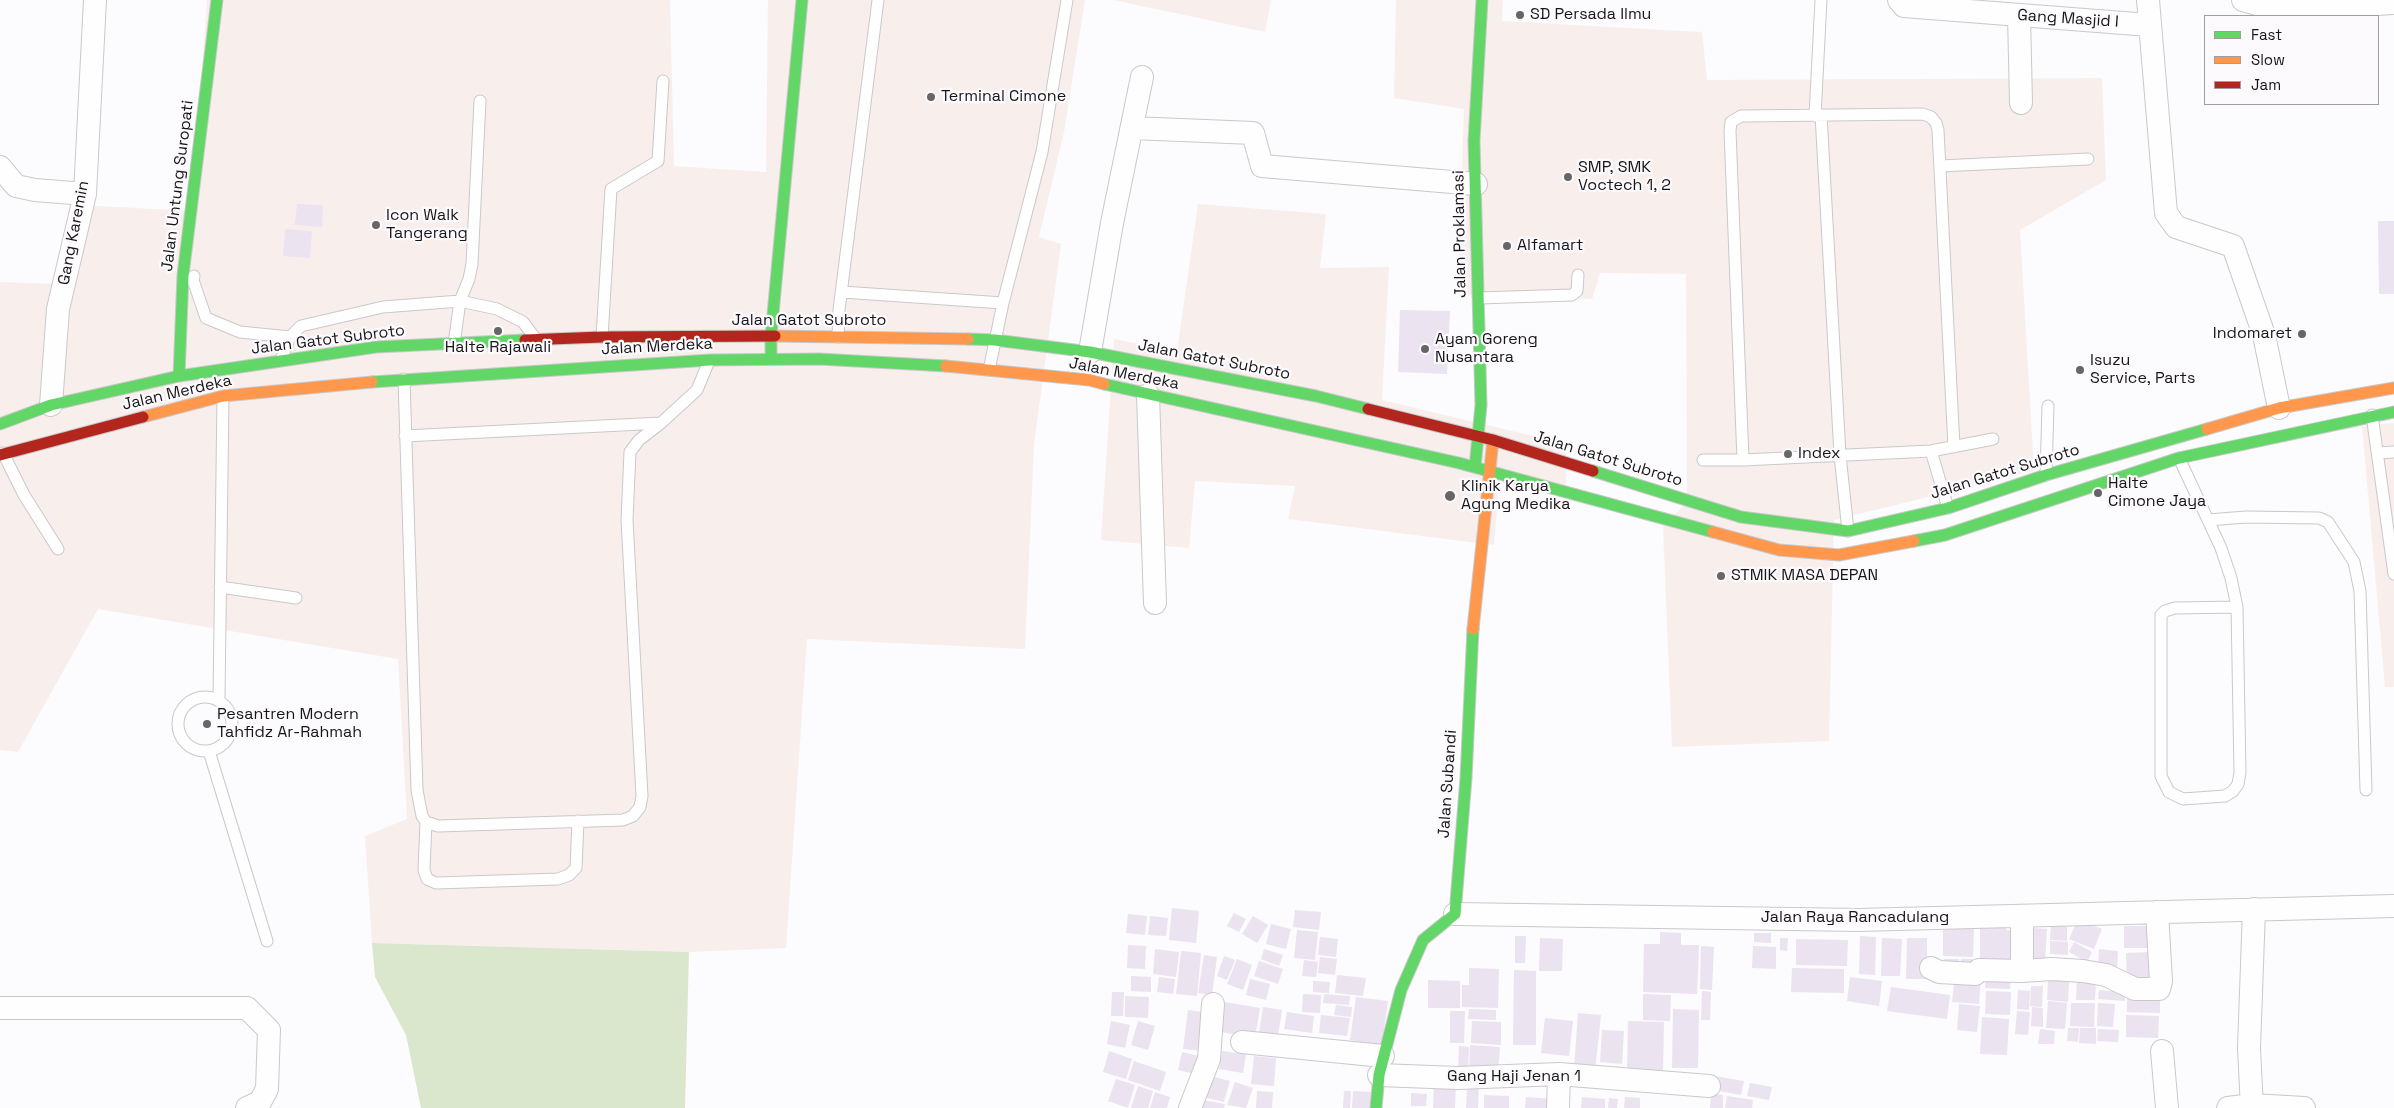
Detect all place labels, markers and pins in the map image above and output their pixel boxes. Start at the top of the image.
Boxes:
place label: SD Persada Ilmu [1530,5,1651,25]
marker: SD Persada Ilmu [1514,9,1526,21]
place label: Terminal Cimone [941,87,1066,107]
marker: Terminal Cimone [925,91,937,103]
place label: SMP, SMK Voctech 1, 2 [1578,158,1671,196]
marker: SMP, SMK Voctech 1, 2 [1562,171,1574,183]
place label: Icon Walk Tangerang [386,206,468,244]
marker: Icon Walk Tangerang [370,219,382,231]
place label: Alfamart [1517,236,1583,256]
marker: Alfamart [1501,240,1513,252]
place label: Indomaret [2213,324,2292,344]
marker: Halte Rajawali [492,325,504,337]
marker: Indomaret [2296,328,2308,340]
place label: Ayam Goreng Nusantara [1435,330,1538,368]
place label: Halte Rajawali [445,338,551,358]
marker: Ayam Goreng Nusantara [1419,343,1431,355]
place label: Isuzu Service, Parts [2090,351,2195,389]
marker: Isuzu Service, Parts [2074,364,2086,376]
place label: Index [1798,444,1840,464]
marker: Index [1782,448,1794,460]
place label: Halte Cimone Jaya [2108,474,2206,512]
place label: Klinik Karya Agung Medika [1461,477,1570,515]
marker: Halte Cimone Jaya [2092,487,2104,499]
marker: Klinik Karya Agung Medika [1443,489,1457,503]
place label: STMIK MASA DEPAN [1731,566,1878,586]
marker: STMIK MASA DEPAN [1715,570,1727,582]
place label: Pesantren Modern Tahfidz Ar-Rahmah [217,705,362,743]
marker: Pesantren Modern Tahfidz Ar-Rahmah [201,718,213,730]

